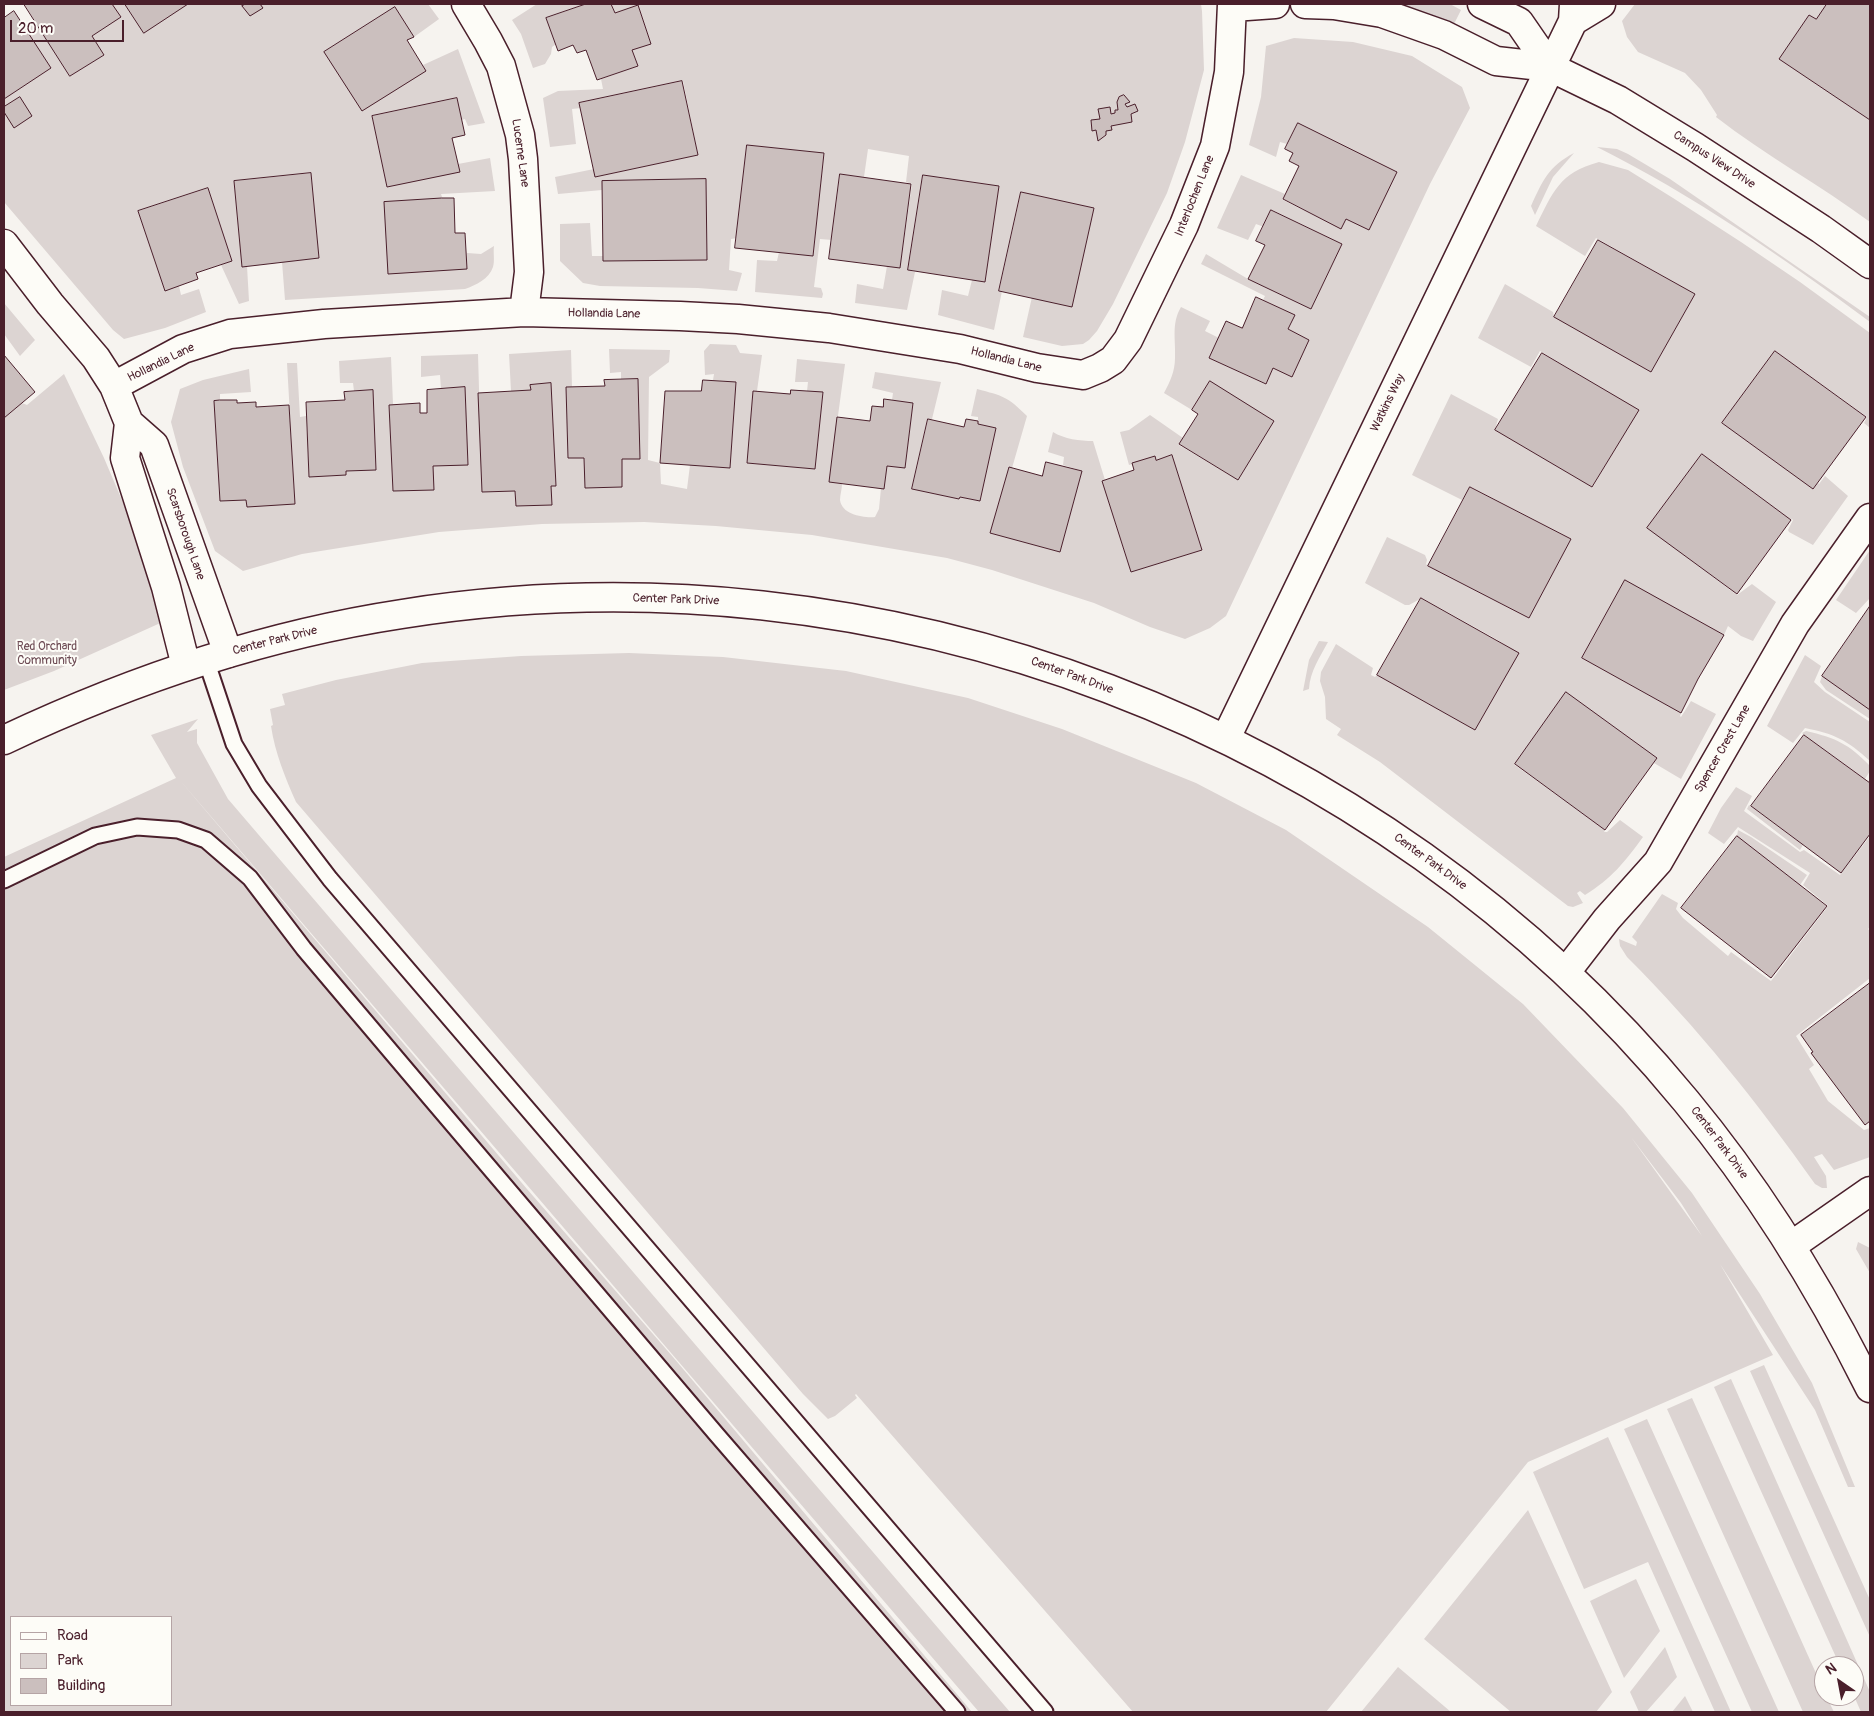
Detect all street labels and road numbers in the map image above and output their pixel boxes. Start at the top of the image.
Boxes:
street label: Lucerne Lane [508,118,532,188]
street label: Campus View Drive [1670,128,1758,192]
street label: Interlochen Lane [1172,153,1218,239]
street label: Hollandia Lane [568,306,640,322]
street label: Hollandia Lane [125,341,197,385]
street label: Hollandia Lane [969,344,1043,376]
street label: Watkins Way [1368,372,1408,434]
street label: Scarsborough Lane [163,486,207,582]
street label: Center Park Drive [632,591,720,609]
street label: Center Park Drive [231,624,319,658]
street label: Center Park Drive [1029,654,1115,698]
street label: Spencer Crest Lane [1692,703,1754,795]
street label: Center Park Drive [1391,831,1469,893]
street label: Center Park Drive [1687,1104,1751,1182]

